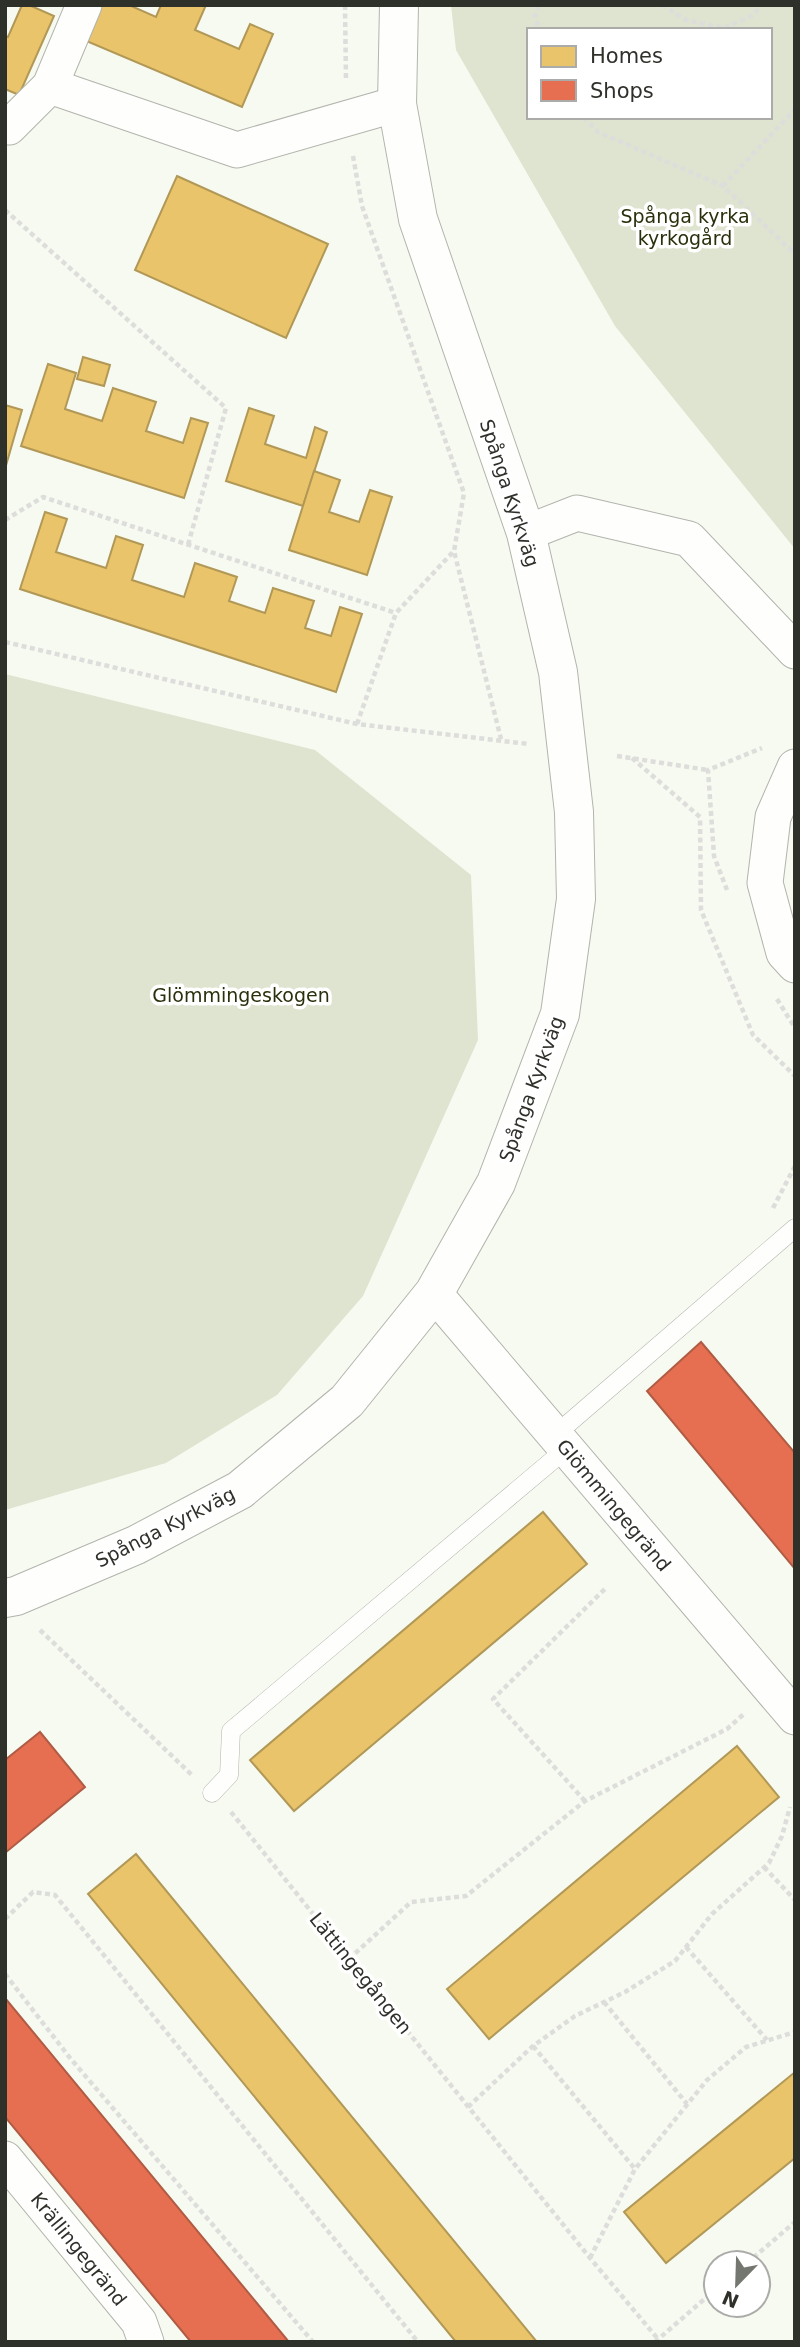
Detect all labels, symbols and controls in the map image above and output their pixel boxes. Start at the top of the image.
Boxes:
legend [527,28,772,119]
text: Homes [590,44,663,68]
text: Shops [590,79,654,103]
park label: Spånga kyrka kyrkogård [620,205,750,249]
street label: Spånga Kyrkväg [476,417,544,569]
park label: Glömmingeskogen [152,984,330,1006]
street label: Spånga Kyrkväg [494,1013,568,1165]
street label: Glömmingegränd [552,1435,676,1575]
street label: Spånga Kyrkväg [92,1482,238,1572]
street label: Lättingegången [305,1908,417,2038]
street label: Krällingegränd [27,2188,131,2310]
north arrow [702,2249,772,2319]
text: N [719,2286,742,2313]

